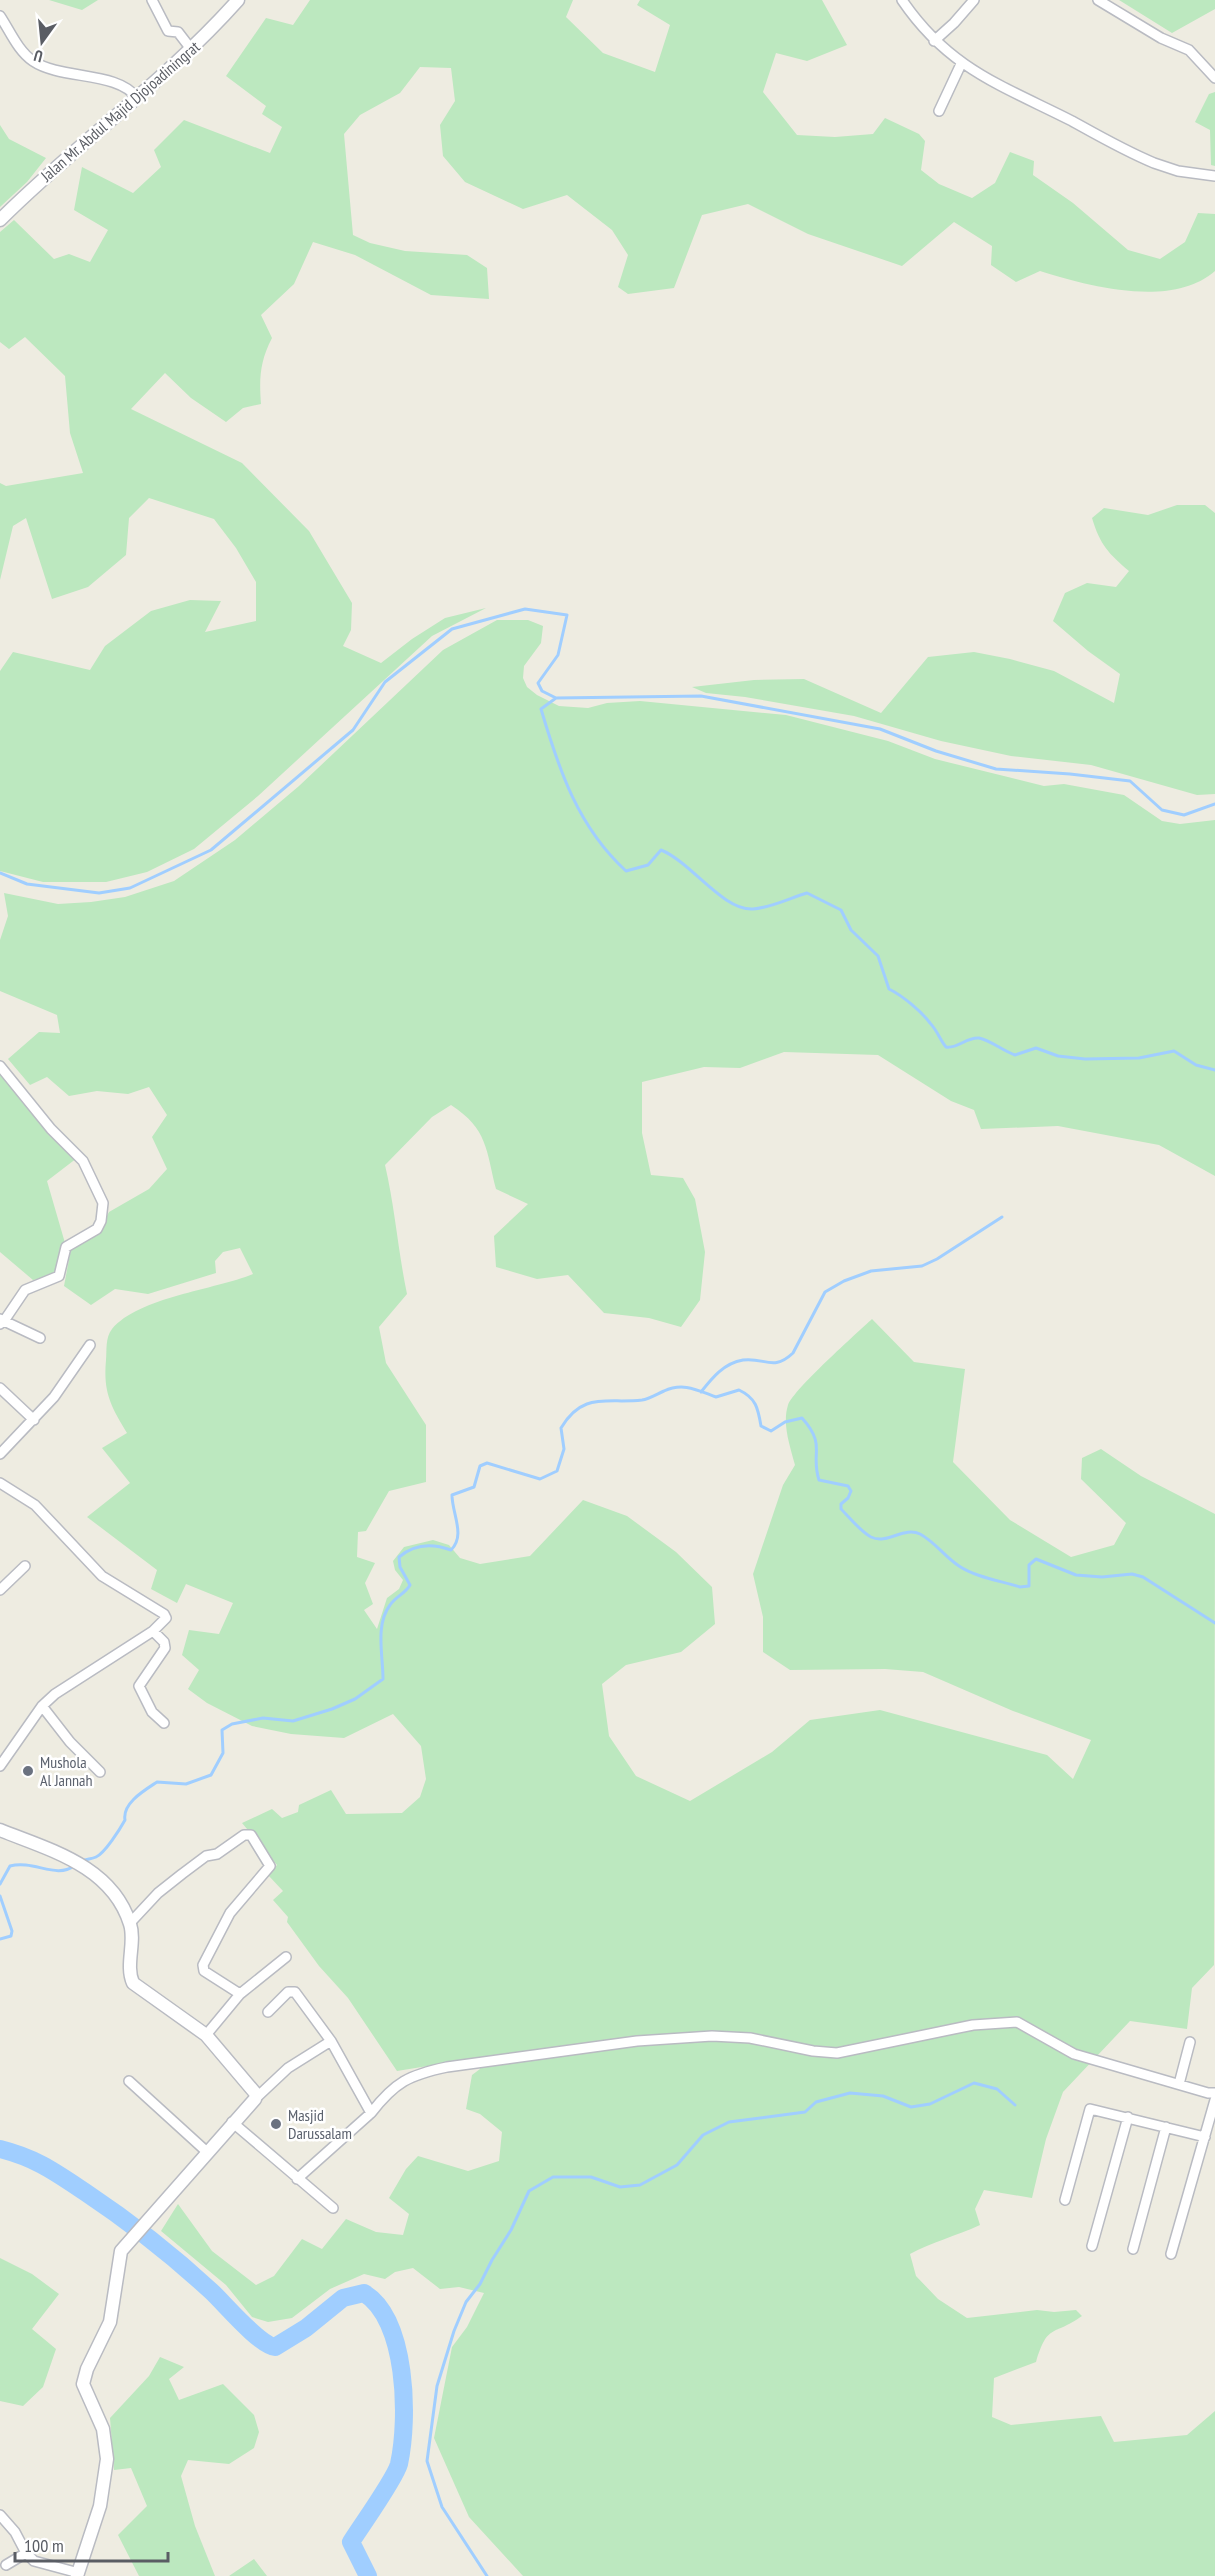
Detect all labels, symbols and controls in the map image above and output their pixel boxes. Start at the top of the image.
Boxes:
north arrow [12,12,72,72]
street label: Jalan Mr. Abdul Majid Djojoadiningrat [36,36,204,186]
text: U [32,46,45,67]
place label: Mushola Al Jannah [40,1752,92,1790]
marker: Mushola Al Jannah [21,1764,35,1778]
place label: Masjid Darussalam [288,2105,352,2143]
marker: Masjid Darussalam [269,2117,283,2131]
scale bar [15,2525,168,2563]
text: 100 m [24,2534,64,2557]

